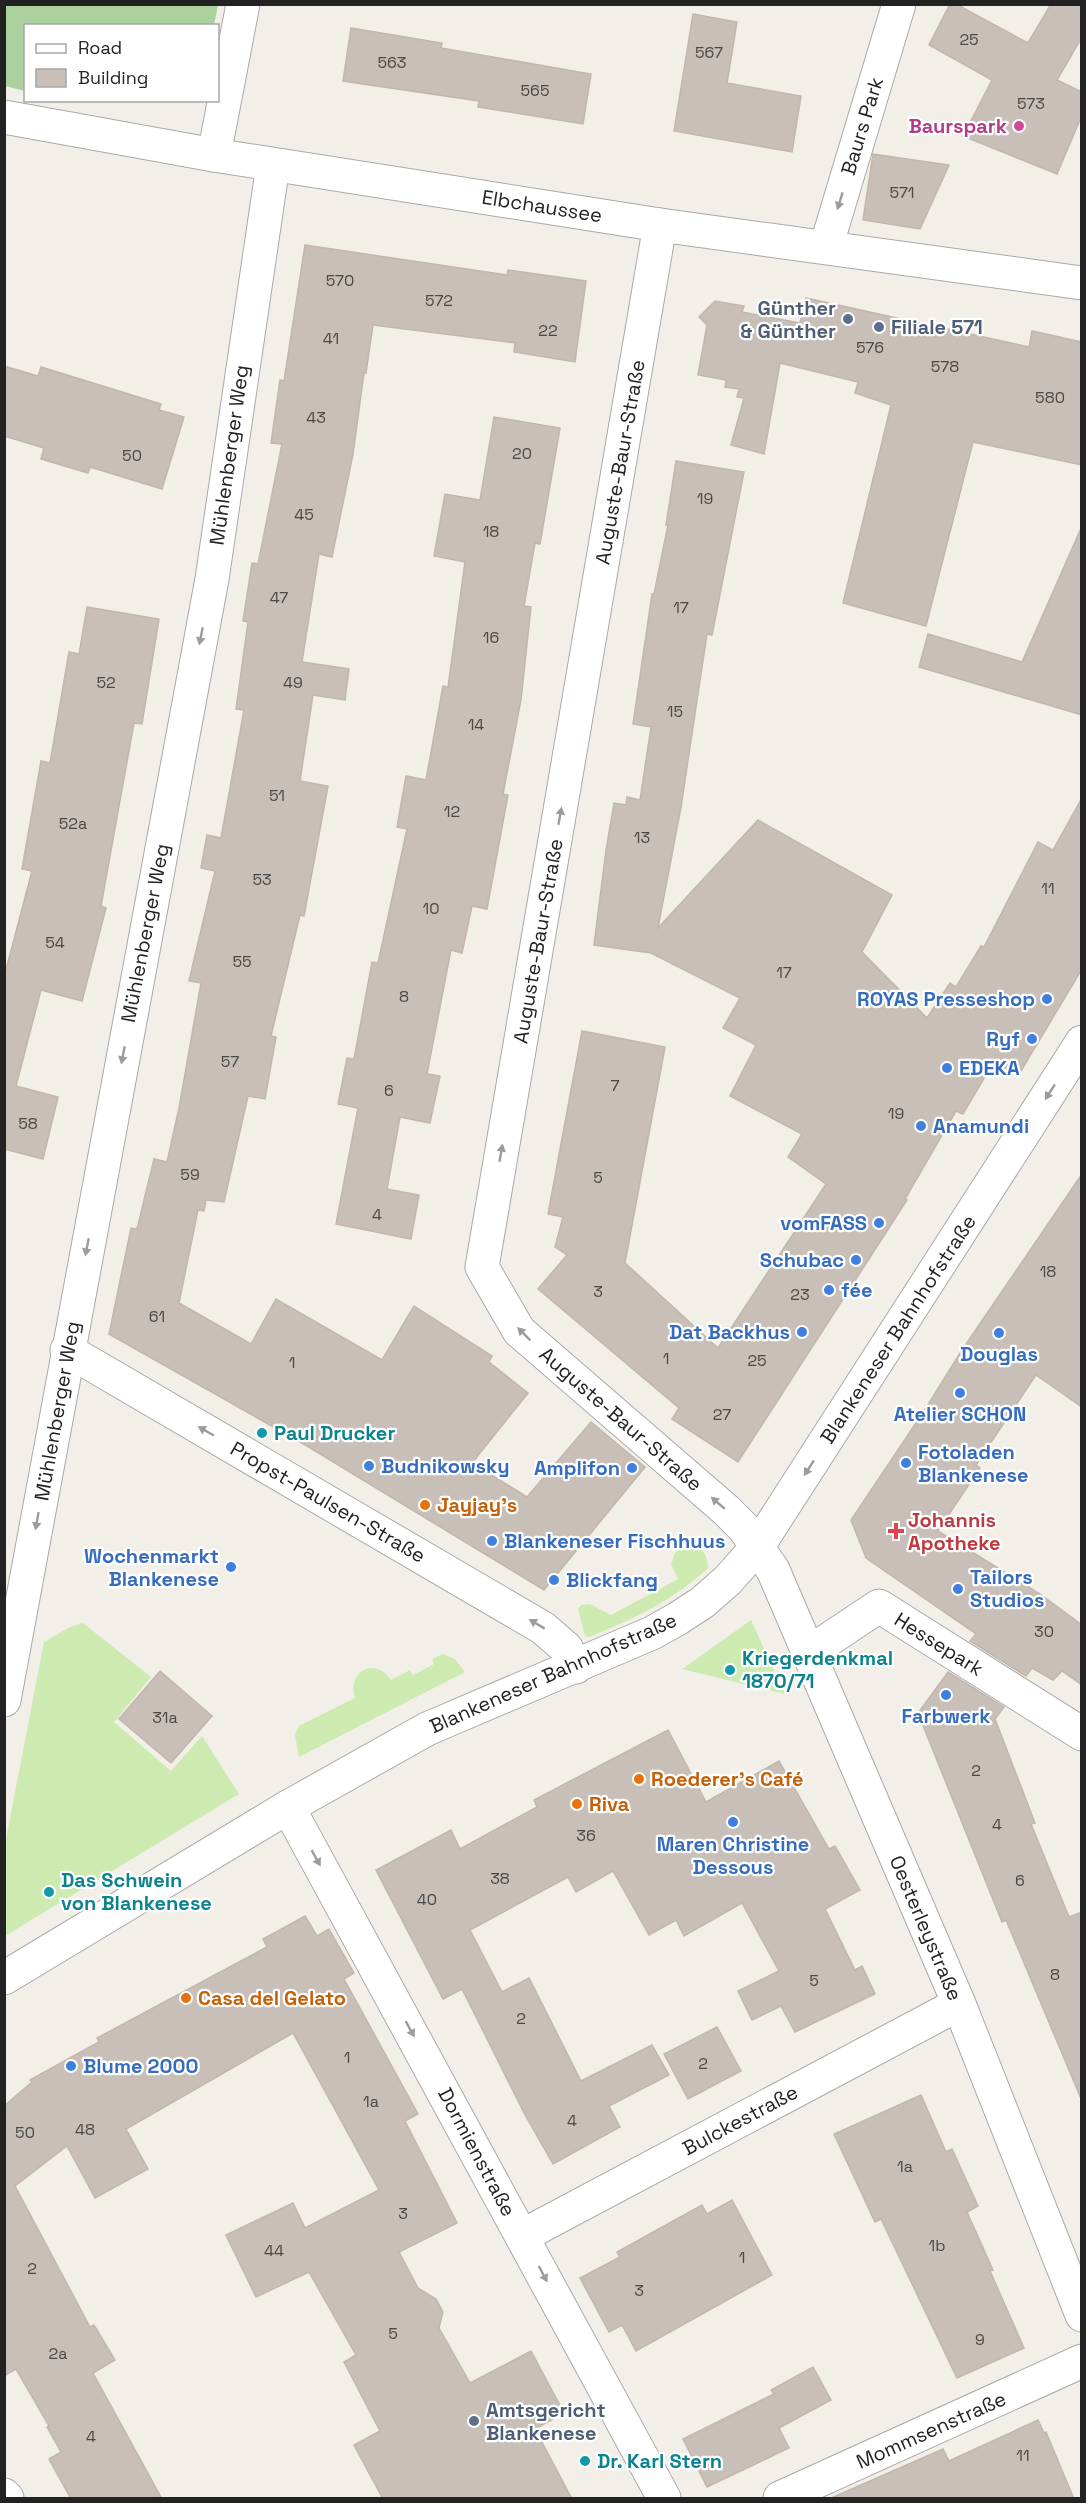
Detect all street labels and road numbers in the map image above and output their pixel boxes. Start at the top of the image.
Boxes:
street label: Baurs Park [835,74,889,178]
street label: Elbchaussee [480,184,604,228]
street label: Auguste-Baur-Straße [589,358,651,566]
street label: Mühlenberger Weg [203,363,255,547]
street label: Auguste-Baur-Straße [507,837,569,1045]
street label: Mühlenberger Weg [115,841,175,1025]
street label: Blankeneser Bahnhofstraße [814,1210,982,1448]
street label: Mühlenberger Weg [28,1319,86,1503]
street label: Auguste-Baur-Straße [534,1341,708,1497]
street label: Propst-Paulsen-Straße [226,1435,430,1569]
street label: Hessepark [889,1606,989,1682]
street label: Blankeneser Bahnhofstraße [425,1607,681,1739]
street label: Oesterleystraße [884,1851,968,2005]
street label: Bulckestraße [678,2079,802,2161]
street label: Dormienstraße [432,2083,522,2221]
street label: Mommsenstraße [852,2385,1010,2475]

